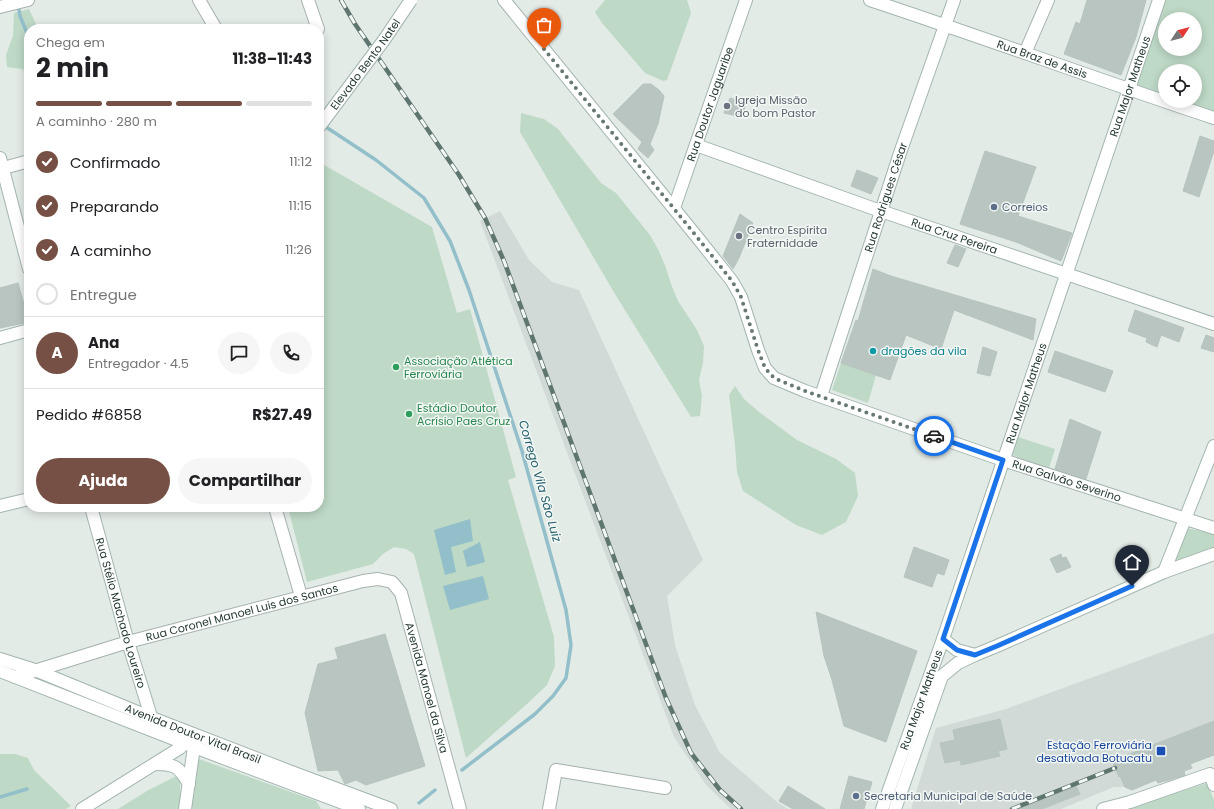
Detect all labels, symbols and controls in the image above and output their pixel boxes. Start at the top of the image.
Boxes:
pin [527,8,561,49]
north arrow [1158,12,1202,56]
map controls [1158,12,1202,108]
icon: bag [533,14,555,36]
street label: Elevado Bento Natel [326,15,404,113]
text: Chega em [36,33,105,52]
street label: Rua Major Matheus [1105,34,1154,139]
street label: Rua Braz de Assis [995,36,1090,82]
street label: Rua Doutor Jaguaribe [683,44,737,164]
text: 11:38–11:43 [232,48,312,69]
text: 2 min [36,50,109,86]
button: locate [1158,64,1202,108]
place label: Igreja Missão do bom Pastor [735,92,816,121]
marker: Igreja Missão do bom Pastor [722,101,732,111]
text: A caminho · 280 m [36,112,157,131]
street label: Rua Rodrigues César [860,140,911,254]
icon: check [36,151,58,173]
text: Confirmado [70,152,160,173]
text: 11:12 [289,152,312,171]
icon: check [36,195,58,217]
text: Preparando [70,196,159,217]
text: 11:15 [289,196,312,215]
place label: Correios [1002,199,1048,215]
marker: Correios [989,202,999,212]
street label: Rua Cruz Pereira [909,214,1000,258]
place label: Centro Espírita Fraternidade [747,222,827,251]
marker: Centro Espírita Fraternidade [734,231,744,241]
icon: check [36,239,58,261]
text: A caminho [70,240,151,261]
text: 11:26 [285,240,312,259]
text: Entregue [70,284,137,305]
text: Ana [88,332,119,353]
button: chat [218,332,260,374]
button: phone [270,332,312,374]
street label: Rua Major Matheus [1002,341,1051,446]
text: A [51,342,63,363]
place label: dragões da vila [881,343,967,359]
marker: dragões da vila [868,346,878,356]
place label: Associação Atlética Ferroviária [404,353,513,382]
text: Entregador · 4.5 [88,354,189,373]
marker: Associação Atlética Ferroviária [391,362,401,372]
place label: Estádio Doutor Acrísio Paes Cruz [417,400,510,429]
text: Pedido #6858 [36,404,142,425]
text: R$27.49 [252,404,312,425]
marker: Estádio Doutor Acrísio Paes Cruz [404,409,414,419]
courier [914,416,954,456]
water label: Corrego Vila São Luiz [515,418,566,544]
icon: car [923,425,945,447]
street label: Rua Galvão Severino [1010,456,1123,506]
button: Ajuda [36,458,170,504]
button: Compartilhar [178,458,312,504]
street label: Rua Stélio Machado Loureiro [92,536,150,690]
pin [1115,545,1149,586]
icon: home [1121,551,1143,573]
street label: Rua Coronel Manoel Luis dos Santos [144,580,340,645]
street label: Avenida Manoel da Silva [401,621,452,755]
street label: Rua Major Matheus [896,647,947,752]
street label: Avenida Doutor Vital Brasil [123,700,263,767]
place label: Estação Ferroviária desativada Botucatu [1036,737,1152,766]
marker: Estação Ferroviária desativada Botucatu [1155,745,1167,757]
place label: Secretaria Municipal de Saúde [864,788,1032,804]
marker: Secretaria Municipal de Saúde [851,791,861,801]

